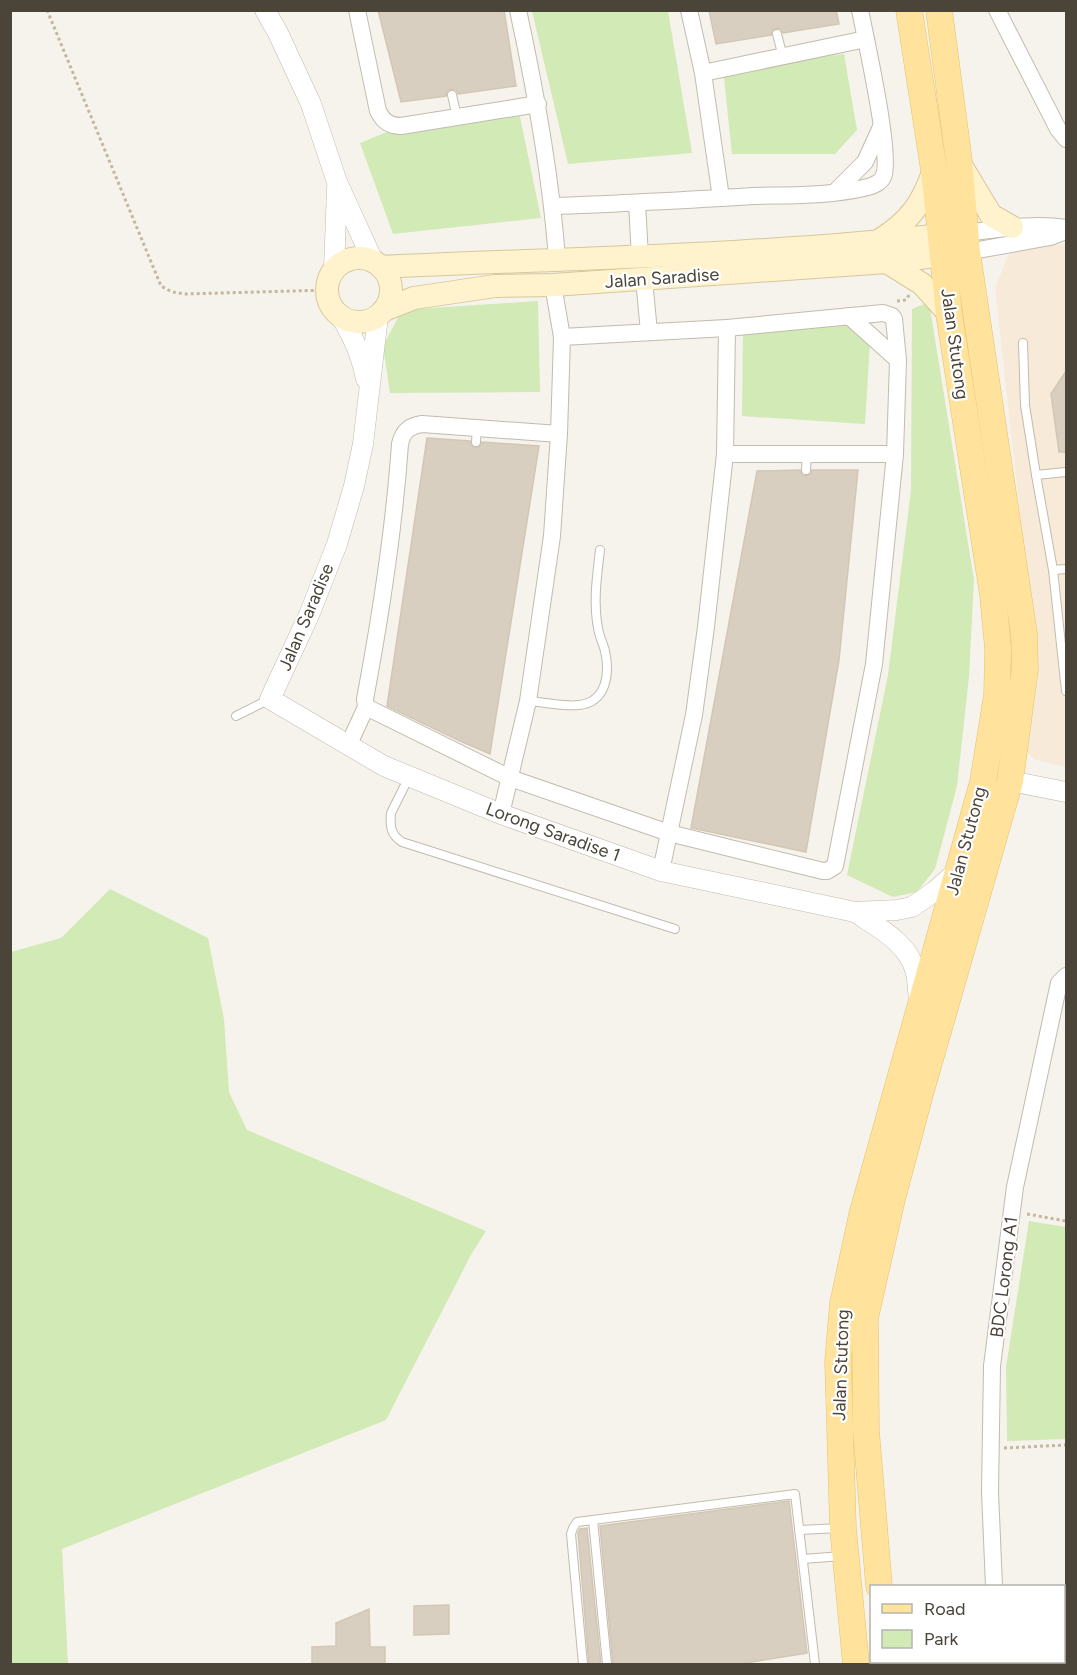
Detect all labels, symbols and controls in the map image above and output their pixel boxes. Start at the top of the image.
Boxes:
street label: Jalan Saradise [604,263,720,293]
street label: Jalan Stutong [936,287,974,401]
street label: Jalan Saradise [274,560,339,674]
street label: Jalan Stutong [941,784,991,898]
street label: Lorong Saradise 1 [483,797,623,867]
street label: BDC Lorong A1 [986,1215,1022,1339]
street label: Jalan Stutong [828,1309,854,1421]
legend [870,1585,1065,1663]
text: Road [924,1598,965,1620]
text: Park [924,1628,959,1650]

